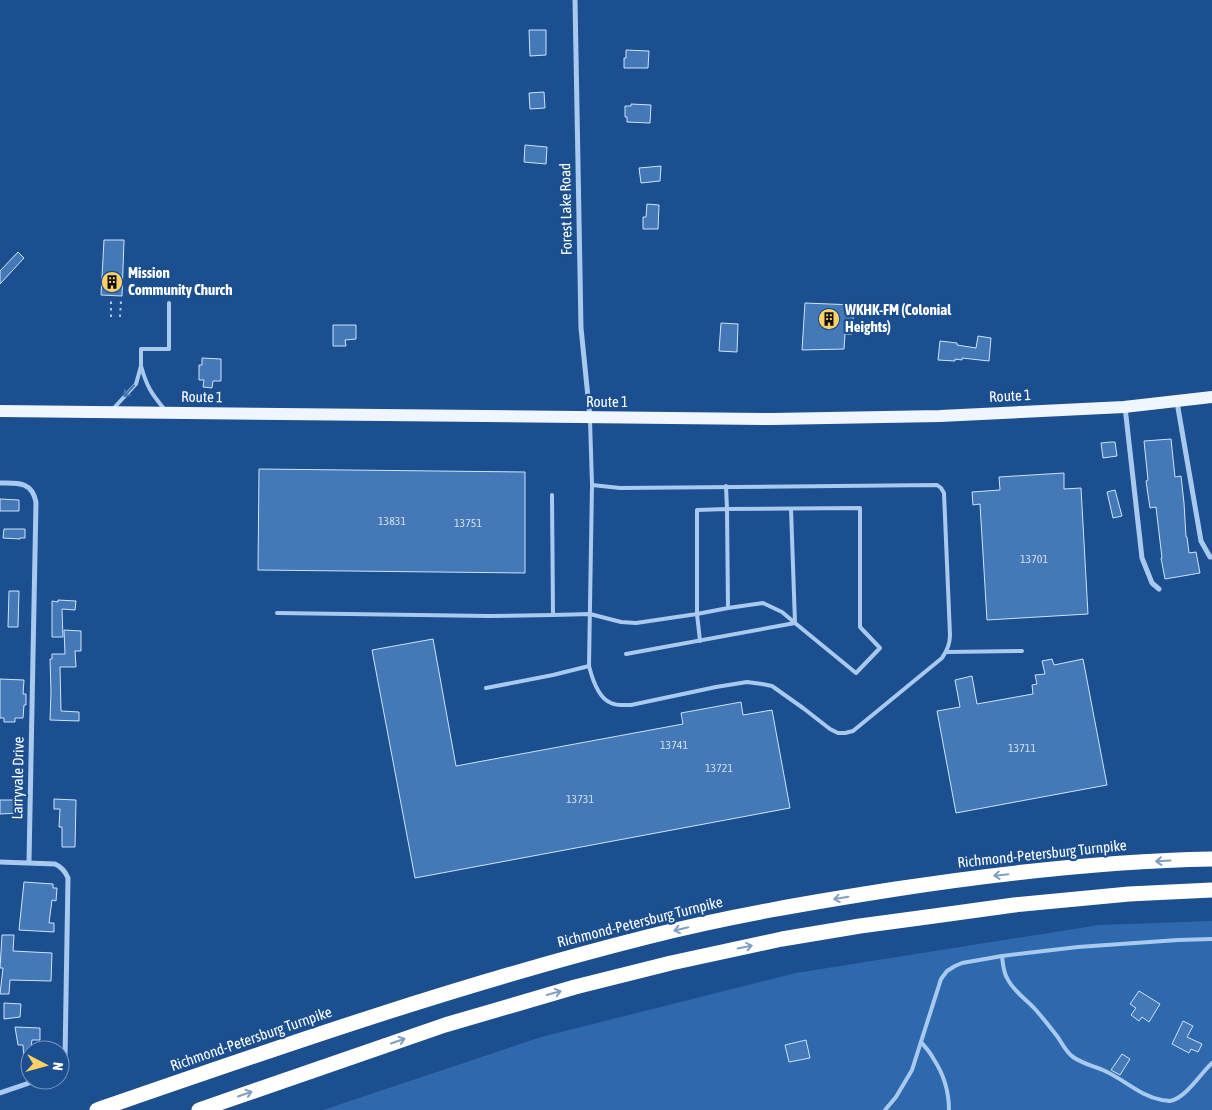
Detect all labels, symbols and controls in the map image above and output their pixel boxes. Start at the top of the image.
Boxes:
street label: Forest Lake Road [556,163,575,255]
place label: Mission Community Church [128,264,232,298]
building icon: Mission Community Church [100,270,124,294]
place label: WKHK-FM (Colonial Heights) [844,301,952,335]
building icon: WKHK-FM (Colonial Heights) [817,307,841,331]
one-way arrow [124,385,135,398]
street label: Route 1 [989,386,1031,405]
street label: Route 1 [181,388,223,405]
street label: Route 1 [586,393,628,410]
house number: 13831 [378,514,406,528]
house number: 13751 [454,516,482,530]
house number: 13701 [1020,552,1048,566]
street label: Larryvale Drive [8,736,27,819]
house number: 13741 [660,738,688,752]
house number: 13711 [1008,741,1036,755]
house number: 13721 [705,761,733,775]
house number: 13731 [566,792,594,806]
street label: Richmond-Petersburg Turnpike [957,836,1127,871]
one-way arrow [1156,857,1172,866]
one-way arrow [994,870,1010,880]
street label: Richmond-Petersburg Turnpike [555,893,724,950]
one-way arrow [833,893,849,903]
one-way arrow [674,925,690,934]
one-way arrow [737,942,753,951]
one-way arrow [545,988,561,998]
street label: Richmond-Petersburg Turnpike [168,1003,334,1074]
one-way arrow [390,1036,406,1046]
north arrow [20,1040,70,1090]
text: N [50,1061,66,1071]
one-way arrow [236,1089,252,1098]

